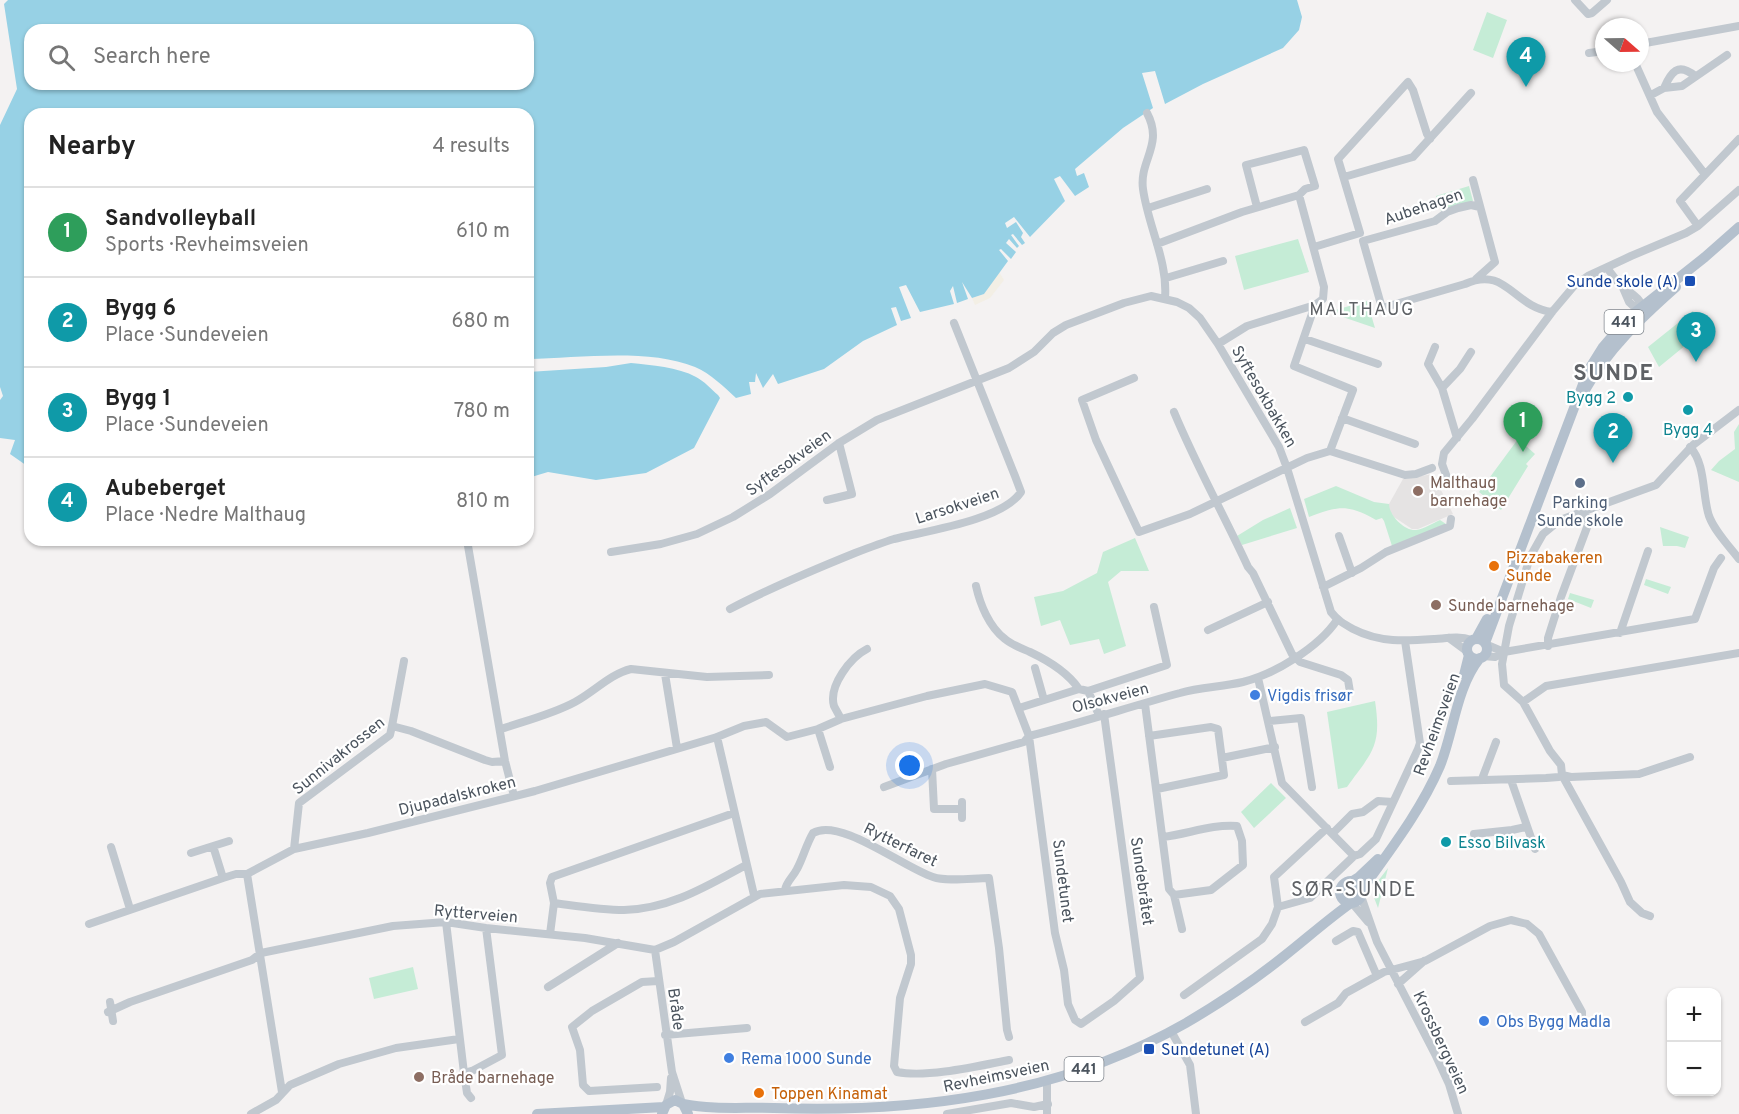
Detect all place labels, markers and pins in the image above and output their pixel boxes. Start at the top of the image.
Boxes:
pin: 4 [1506,38,1546,87]
place label: Sunde skole (A) [1566,273,1678,293]
marker: Sunde skole (A) [1683,274,1697,288]
pin: 3 [1676,312,1716,362]
place label: Bygg 2 [1566,389,1616,409]
marker: Bygg 2 [1621,390,1635,404]
pin: 1 [1504,402,1543,452]
marker: Bygg 4 [1681,403,1695,417]
pin: 2 [1594,414,1632,463]
place label: Bygg 4 [1663,421,1713,441]
place label: Malthaug barnehage [1430,474,1507,512]
marker: Parking Sunde skole [1573,476,1587,490]
marker: Malthaug barnehage [1411,484,1425,498]
place label: Parking Sunde skole [1537,494,1623,532]
place label: Pizzabakeren Sunde [1506,549,1603,587]
marker: Pizzabakeren Sunde [1487,559,1501,573]
place label: Sunde barnehage [1448,597,1574,617]
marker: Sunde barnehage [1429,598,1443,612]
place label: Vigdis frisør [1267,687,1353,707]
marker: Vigdis frisør [1248,688,1262,702]
place label: Esso Bilvask [1458,834,1546,854]
marker: Esso Bilvask [1439,835,1453,849]
place label: Obs Bygg Madla [1496,1013,1611,1033]
marker: Obs Bygg Madla [1477,1014,1491,1028]
place label: Sundetunet (A) [1161,1041,1270,1061]
marker: Sundetunet (A) [1142,1042,1156,1056]
place label: Rema 1000 Sunde [741,1050,872,1070]
marker: Rema 1000 Sunde [722,1051,736,1065]
place label: Bråde barnehage [431,1069,554,1089]
marker: Bråde barnehage [412,1070,426,1084]
place label: Toppen Kinamat [771,1085,888,1105]
marker: Toppen Kinamat [752,1086,766,1100]

